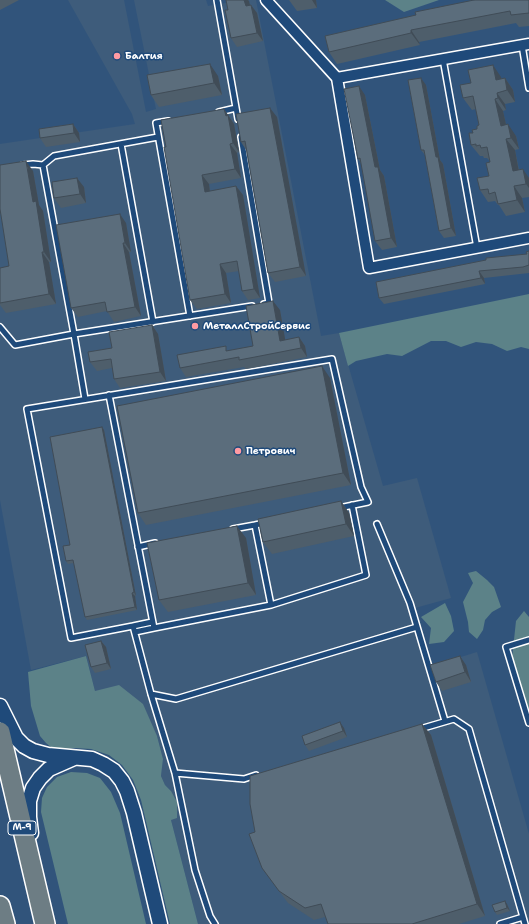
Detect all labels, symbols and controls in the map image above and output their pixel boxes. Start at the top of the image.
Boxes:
place label: Балтия [125,50,163,62]
marker: Балтия [112,51,122,61]
place label: МеталлСтройСервис [203,320,310,332]
marker: МеталлСтройСервис [190,321,200,331]
place label: Петрович [246,445,295,457]
marker: Петрович [233,446,243,456]
road number: М-9 [8,821,36,835]

